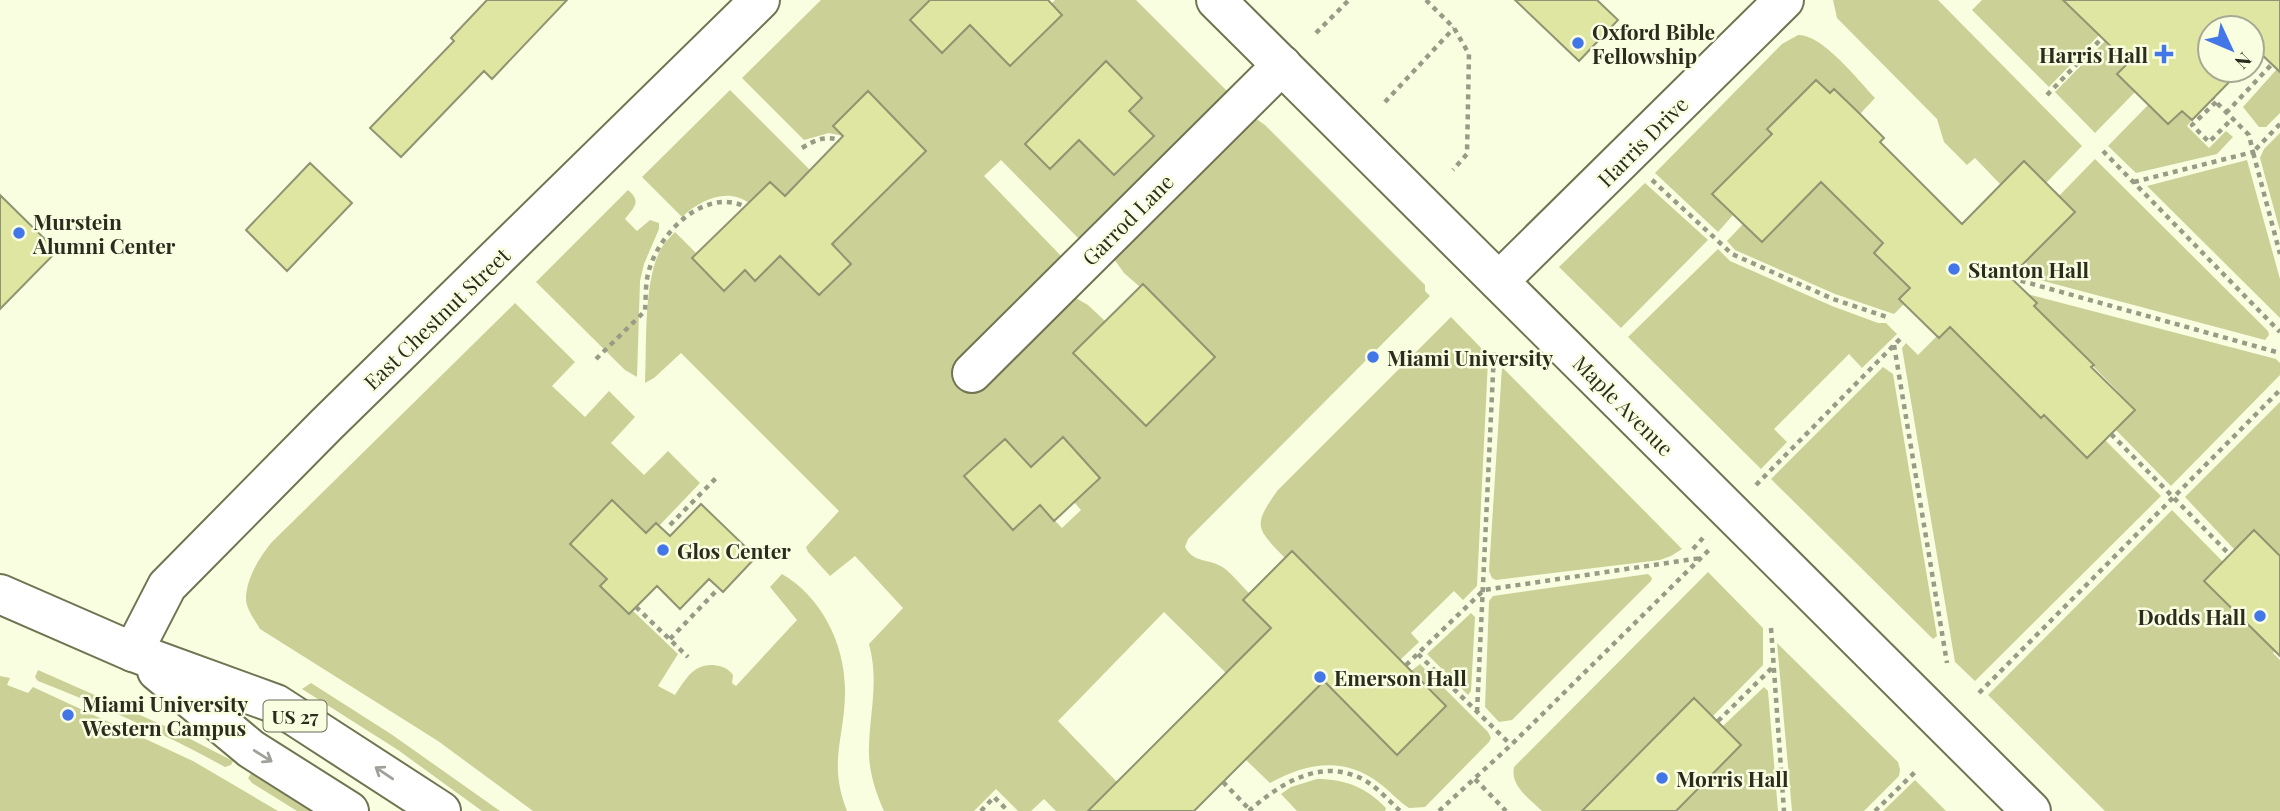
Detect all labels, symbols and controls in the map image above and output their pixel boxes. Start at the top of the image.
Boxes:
north arrow [2196,14,2266,84]
place label: Oxford Bible Fellowship [1592,17,1715,69]
marker: Oxford Bible Fellowship [1570,35,1586,51]
place label: Harris Hall [2039,40,2148,68]
marker: Harris Hall [2154,44,2174,64]
text: N [2230,48,2258,76]
street label: Harris Drive [1591,90,1693,192]
street label: Garrod Lane [1075,167,1179,271]
place label: Murstein Alumni Center [32,207,176,259]
marker: Murstein Alumni Center [11,225,27,241]
street label: East Chestnut Street [357,241,515,395]
place label: Stanton Hall [1968,255,2090,283]
marker: Stanton Hall [1946,261,1962,277]
place label: Miami University [1387,343,1553,371]
marker: Miami University [1365,349,1381,365]
street label: Maple Avenue [1568,349,1680,461]
place label: Glos Center [677,536,791,564]
marker: Glos Center [655,542,671,558]
place label: Dodds Hall [2137,602,2246,630]
marker: Dodds Hall [2252,608,2268,624]
place label: Emerson Hall [1334,663,1467,691]
marker: Emerson Hall [1312,669,1328,685]
place label: Miami University Western Campus [81,689,248,741]
road number: US 27 [264,701,326,732]
marker: Miami University Western Campus [60,707,76,723]
one-way arrow [252,750,272,764]
place label: Morris Hall [1676,764,1789,792]
one-way arrow [375,766,394,780]
marker: Morris Hall [1654,770,1670,786]

